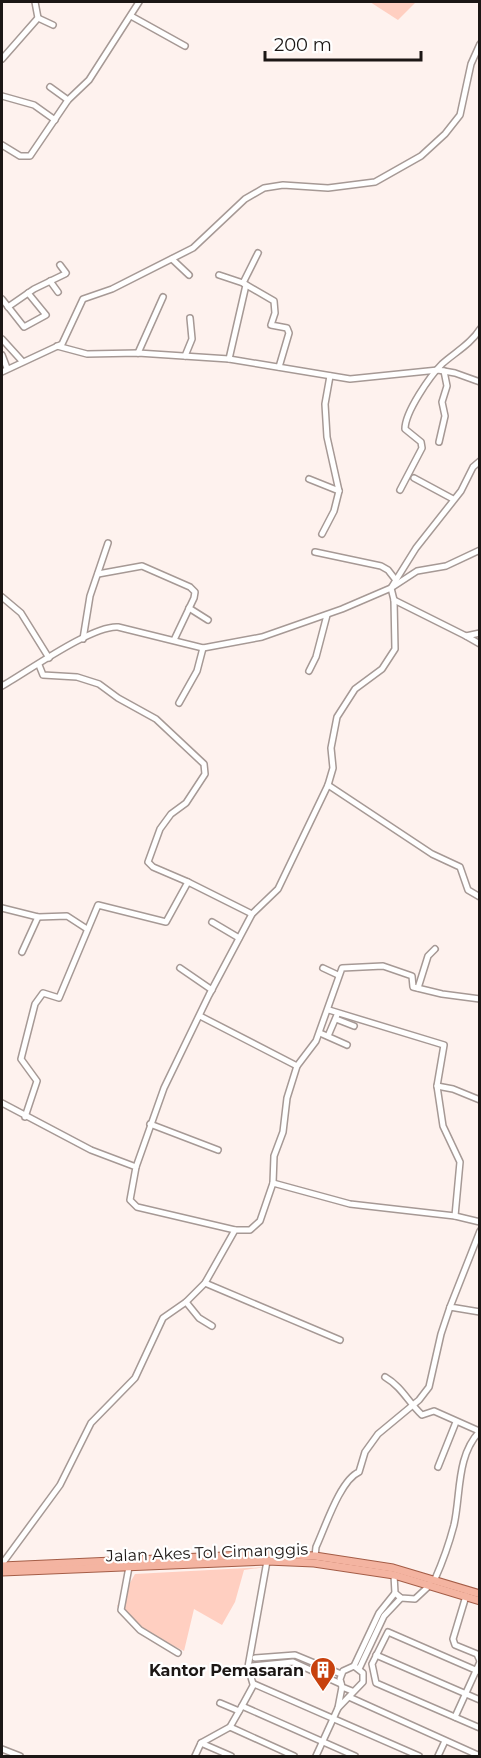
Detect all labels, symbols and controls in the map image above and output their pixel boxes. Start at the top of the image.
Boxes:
scale bar [265,24,421,62]
text: 200 m [274,34,332,56]
street label: Jalan Akes Tol Cimanggis [105,1539,309,1566]
building icon: Kantor Pemasaran [308,1655,338,1693]
place label: Kantor Pemasaran [149,1661,304,1680]

